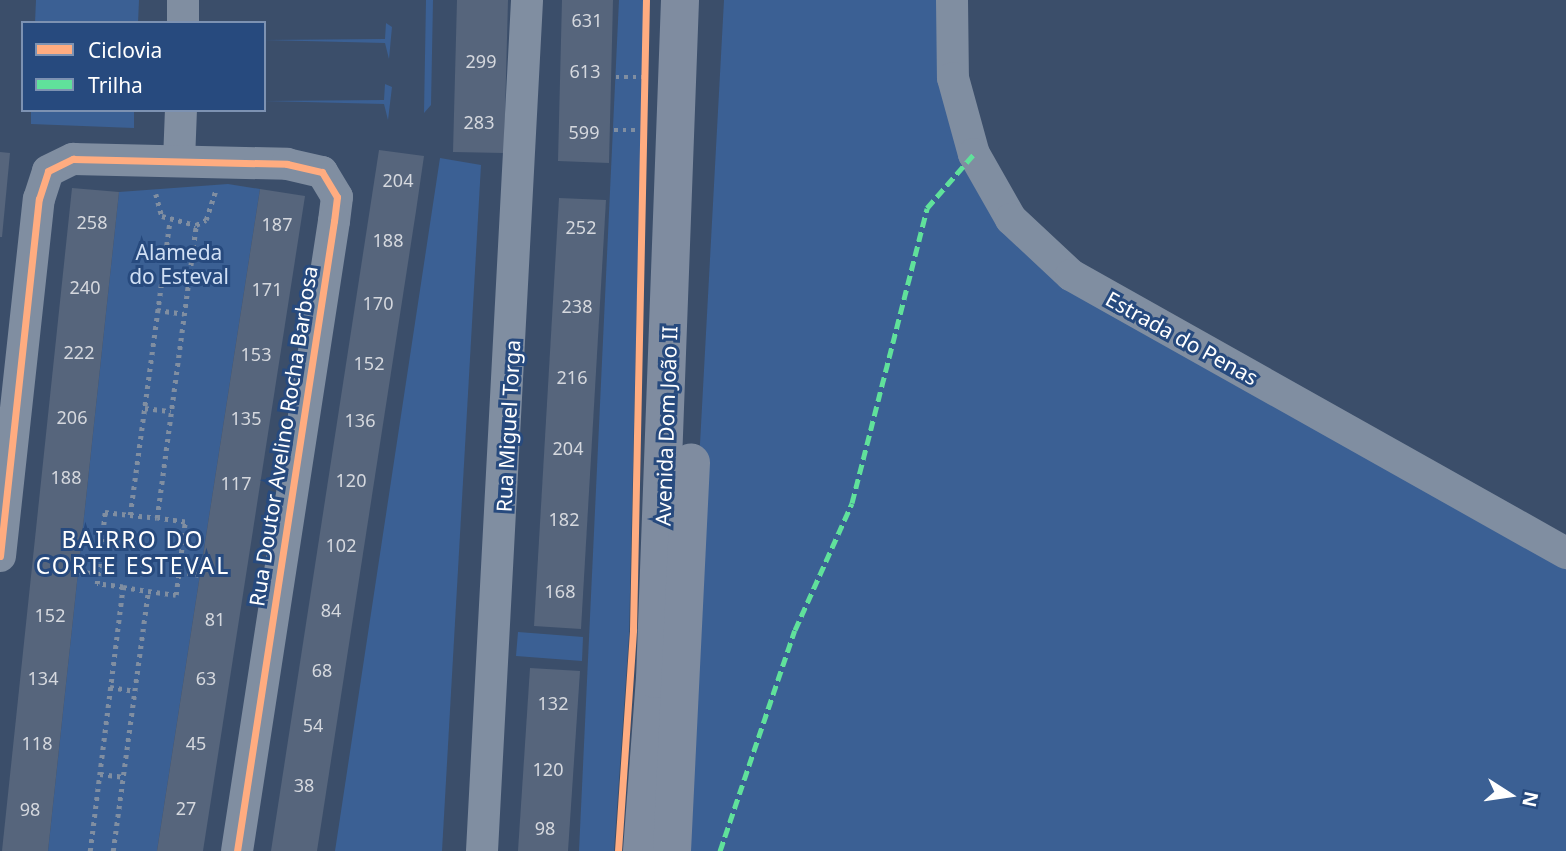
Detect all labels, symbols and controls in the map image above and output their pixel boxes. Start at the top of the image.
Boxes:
house number: 631 [572,9,602,31]
legend [21,21,266,112]
text: Ciclovia [88,36,162,64]
house number: 299 [466,50,496,72]
house number: 613 [570,60,600,82]
text: Trilha [88,71,143,99]
house number: 283 [464,111,494,133]
house number: 599 [569,121,599,143]
house number: 204 [383,169,413,191]
house number: 258 [77,211,107,233]
house number: 187 [262,213,292,235]
house number: 252 [566,216,596,238]
house number: 188 [373,229,403,251]
park label: Alameda do Esteval [129,239,229,289]
street label: Rua Doutor Avelino Rocha Barbosa [244,264,322,608]
house number: 240 [70,276,100,298]
house number: 171 [252,278,282,300]
street label: Estrada do Penas [1102,286,1262,390]
house number: 170 [363,292,393,314]
house number: 238 [562,295,592,317]
street label: Avenida Dom João II [650,326,682,526]
street label: Rua Miguel Torga [491,339,525,513]
house number: 222 [64,341,94,363]
house number: 153 [241,343,271,365]
house number: 152 [354,352,384,374]
house number: 216 [557,366,587,388]
house number: 206 [57,406,87,428]
house number: 135 [231,407,261,429]
house number: 136 [345,409,375,431]
house number: 204 [553,437,583,459]
house number: 188 [51,466,81,488]
house number: 120 [336,469,366,491]
house number: 117 [221,472,251,494]
house number: 182 [549,508,579,530]
district label: BAIRRO DO CORTE ESTEVAL [37,525,229,579]
house number: 102 [326,534,356,556]
house number: 168 [545,580,575,602]
house number: 84 [321,599,341,621]
house number: 152 [35,604,65,626]
house number: 81 [205,608,225,630]
house number: 68 [312,659,332,681]
house number: 134 [28,667,58,689]
house number: 63 [196,667,216,689]
house number: 132 [538,692,568,714]
house number: 54 [303,714,323,736]
house number: 118 [22,732,52,754]
house number: 45 [186,732,206,754]
house number: 120 [533,758,563,780]
north arrow [1475,760,1545,830]
house number: 38 [294,774,314,796]
text: N [1516,789,1545,810]
house number: 27 [176,797,196,819]
house number: 98 [20,798,40,820]
house number: 98 [535,817,555,839]

